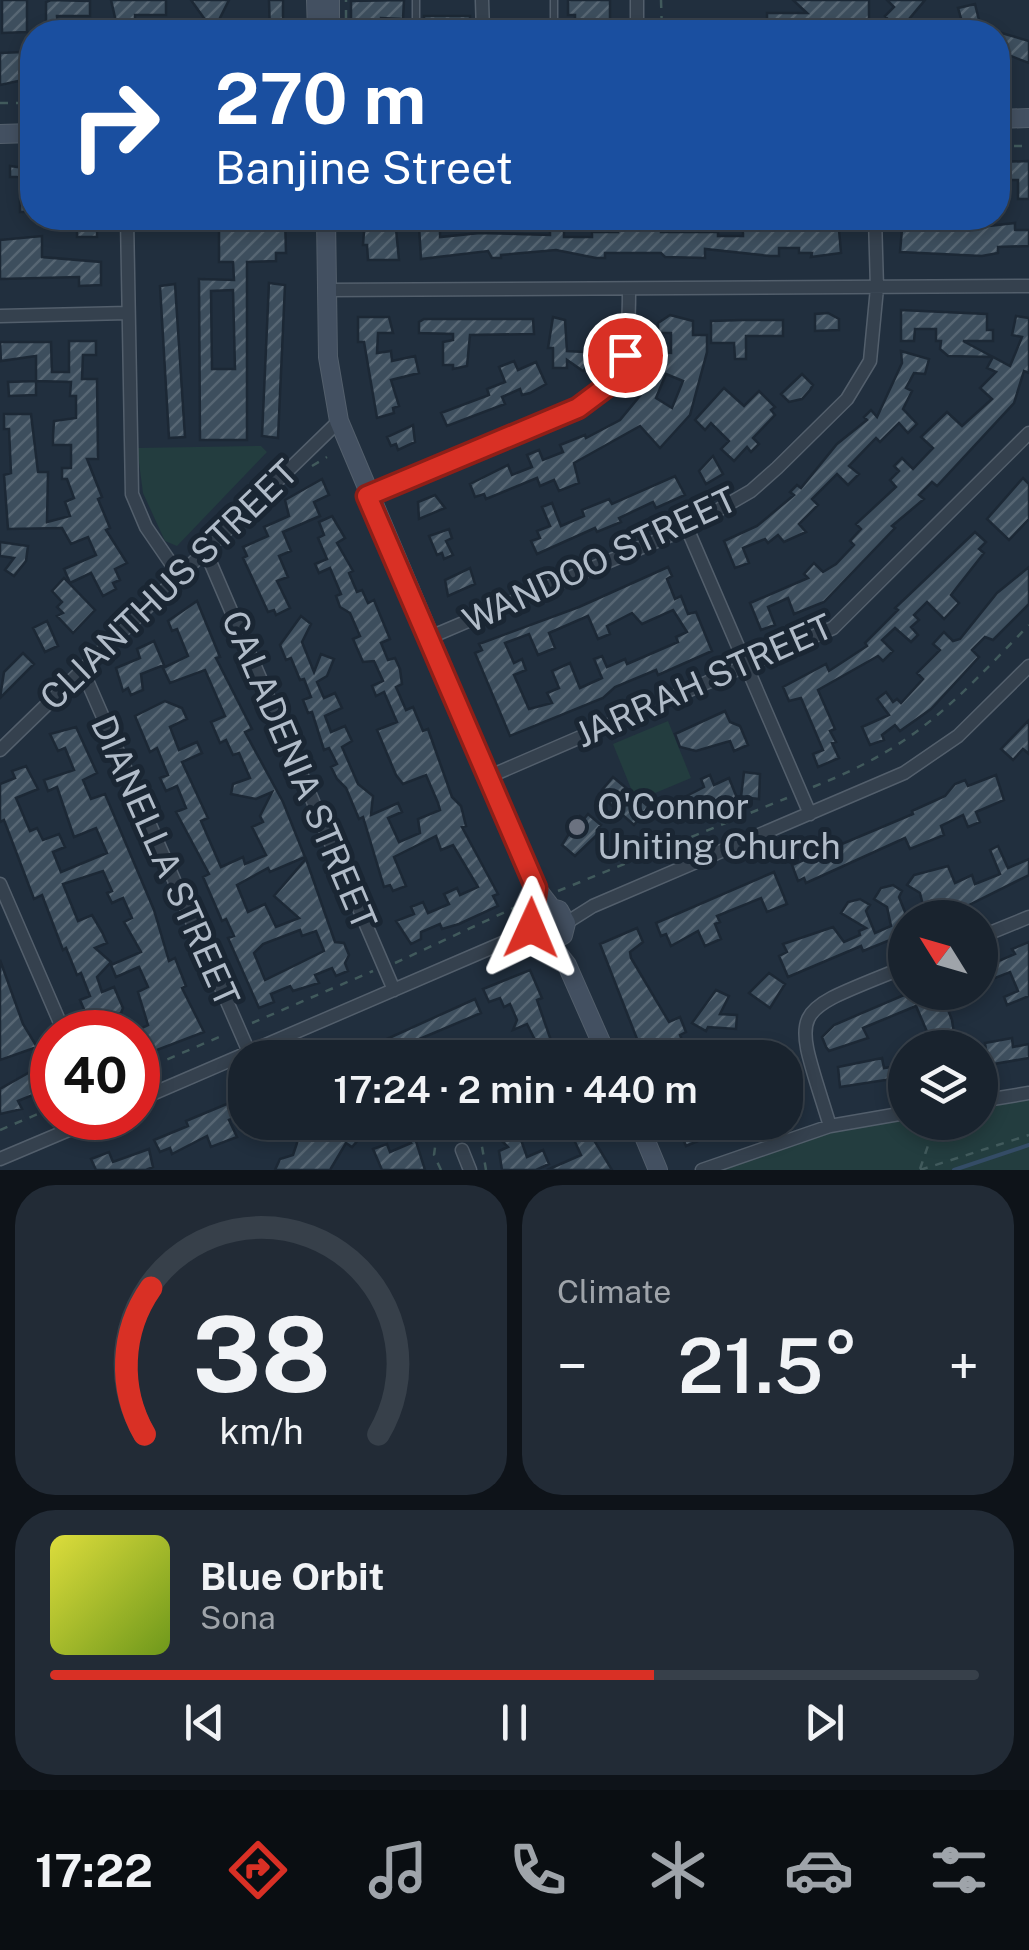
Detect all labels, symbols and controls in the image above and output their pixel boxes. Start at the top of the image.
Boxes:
text: 270 m [215,57,426,140]
icon: right [50,60,180,190]
text: Banjine Street [215,141,513,194]
pin [583,313,668,398]
icon: arrive [598,328,653,383]
street label: CLIANTHUS STREET [32,451,306,718]
street label: WANDOO STREET [457,478,743,641]
street label: CALADENIA STREET [214,604,385,935]
street label: JARRAH STREET [569,605,839,756]
street label: DIANELLA STREET [83,709,248,1013]
place label: O'Connor Uniting Church [597,786,841,867]
marker: O'Connor Uniting Church [566,816,588,838]
position arrow [479,876,583,980]
north arrow [888,900,998,1010]
map controls [888,900,998,1140]
speed limit sign: 40 [30,1010,160,1140]
button: layers [888,1030,998,1140]
text: 17:24 · 2 min · 440 m [333,1067,698,1112]
text: Climate [557,1273,671,1310]
text: 38 [192,1293,330,1415]
text: 21.5° [677,1322,859,1410]
text: − [557,1334,588,1398]
text: + [948,1334,979,1398]
text: km/h [219,1410,303,1452]
text: Blue Orbit [200,1554,384,1599]
text: Sona [200,1599,276,1636]
icon: previous [177,1695,232,1750]
icon: pause [487,1695,542,1750]
icon: next [797,1695,852,1750]
icon: directions [223,1835,293,1905]
icon: music [363,1835,433,1905]
icon: phone [503,1835,573,1905]
icon: climate [643,1835,713,1905]
icon: car [784,1835,854,1905]
icon: filters [924,1835,994,1905]
text: 17:22 [35,1844,153,1897]

